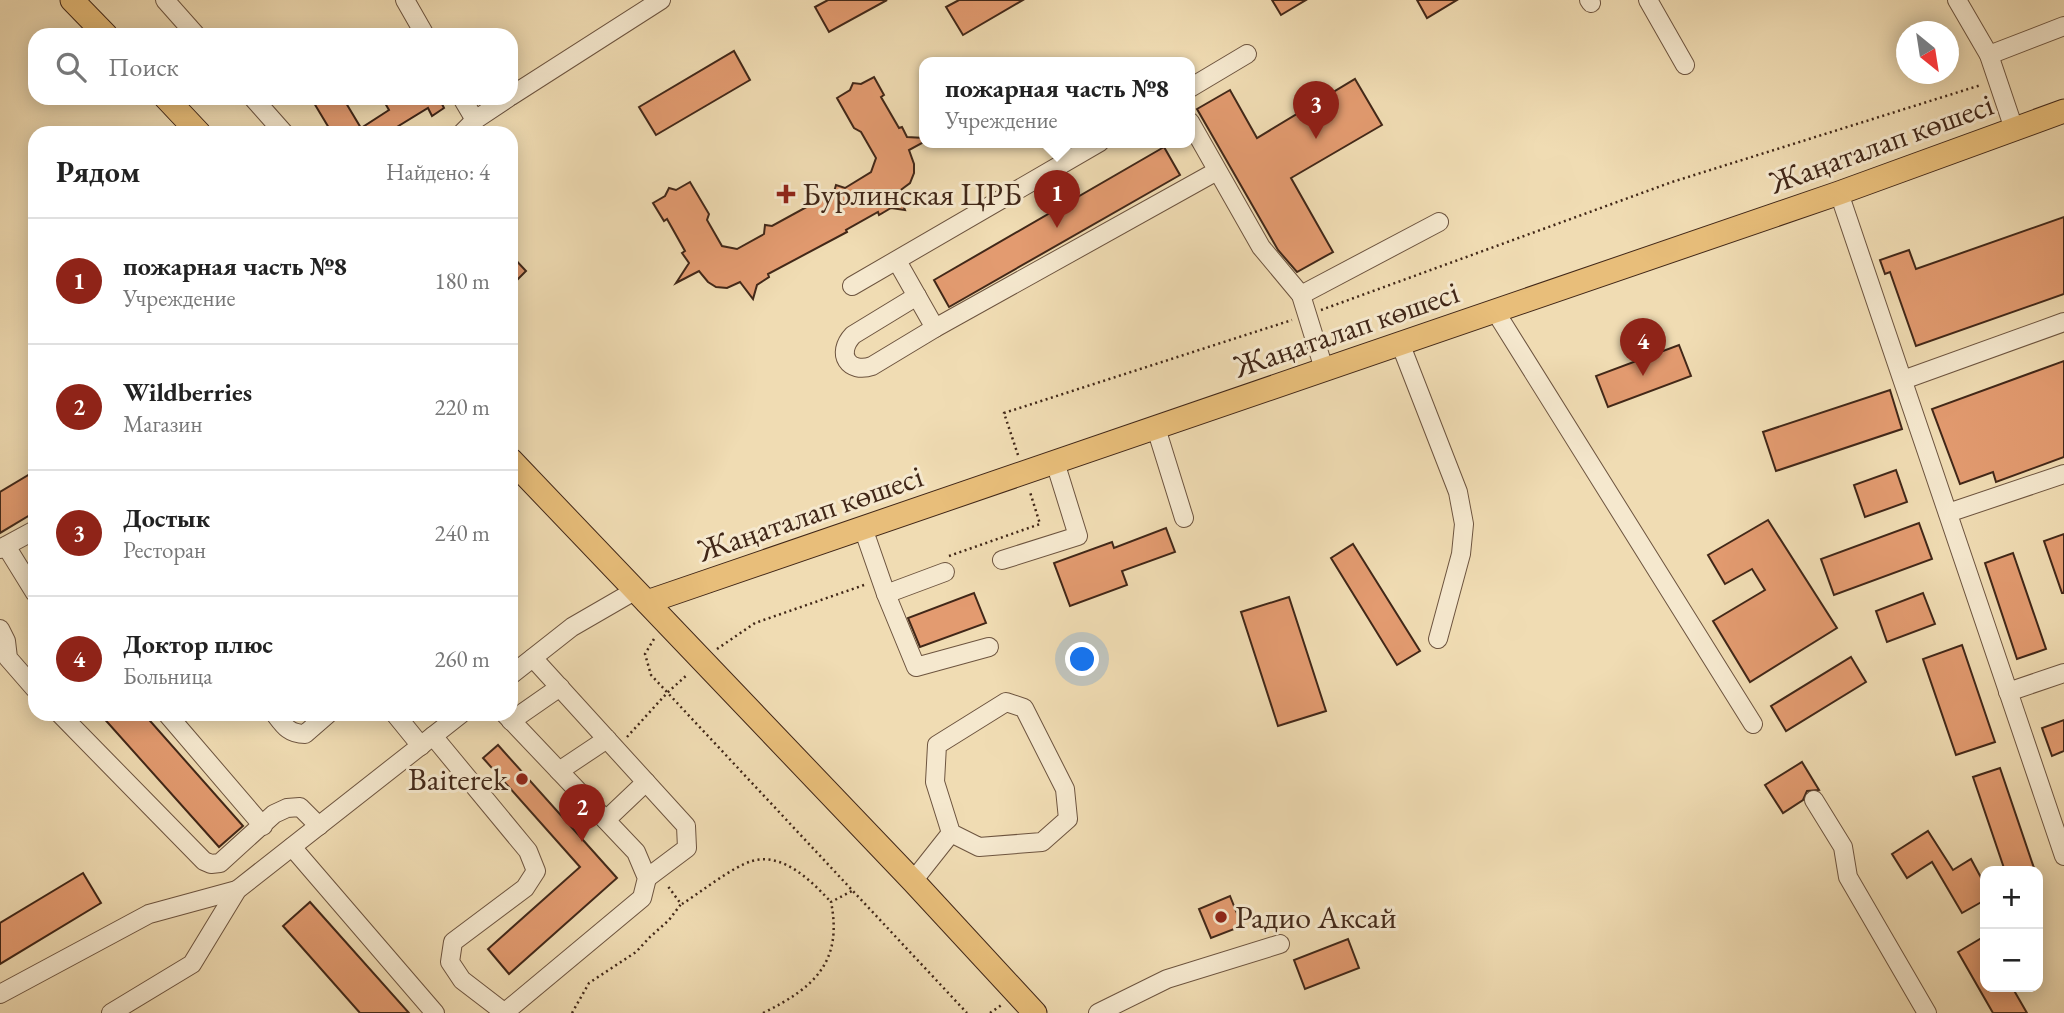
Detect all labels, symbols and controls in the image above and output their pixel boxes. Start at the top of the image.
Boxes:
north arrow [1896,21,1959,84]
search box [28,28,518,105]
icon: search [52,48,90,86]
text: Поиск [108,50,179,84]
popup [919,57,1195,148]
text: пожарная часть №8 [945,71,1169,105]
pin: 3 [1293,81,1339,139]
street label: Жаңаталап көшесі [1762,83,1999,203]
text: Учреждение [945,105,1058,135]
text: Рядом [56,152,140,191]
text: Найдено: 4 [386,157,490,187]
pin: 1 [1034,170,1080,228]
place label: Бурлинская ЦРБ [802,173,1022,215]
marker: Бурлинская ЦРБ [776,184,796,204]
text: пожарная часть №8 [123,249,347,283]
text: 1 [73,266,85,296]
text: 180 m [434,266,490,296]
street label: Жаңаталап көшесі [1227,271,1464,388]
text: Учреждение [123,283,236,313]
pin: 4 [1620,318,1666,376]
text: Wildberries [123,375,252,409]
text: 2 [73,392,85,422]
text: 220 m [434,392,490,422]
text: Магазин [123,409,202,439]
street label: Жаңаталап көшесі [691,455,928,572]
text: Достык [123,501,210,535]
text: 3 [73,518,85,548]
text: 240 m [434,518,490,548]
text: Ресторан [123,535,206,565]
text: Доктор плюс [123,627,273,661]
your location [1065,642,1099,676]
text: 4 [73,644,85,674]
text: 260 m [434,644,490,674]
text: Больница [123,661,212,691]
place label: Baiterek [408,758,509,800]
marker: Baiterek [514,771,530,787]
pin: 2 [559,784,605,842]
map controls [1980,866,2043,992]
button: + [1980,866,2043,929]
place label: Радио Аксай [1235,896,1397,938]
marker: Радио Аксай [1213,909,1229,925]
button: − [1980,929,2043,992]

